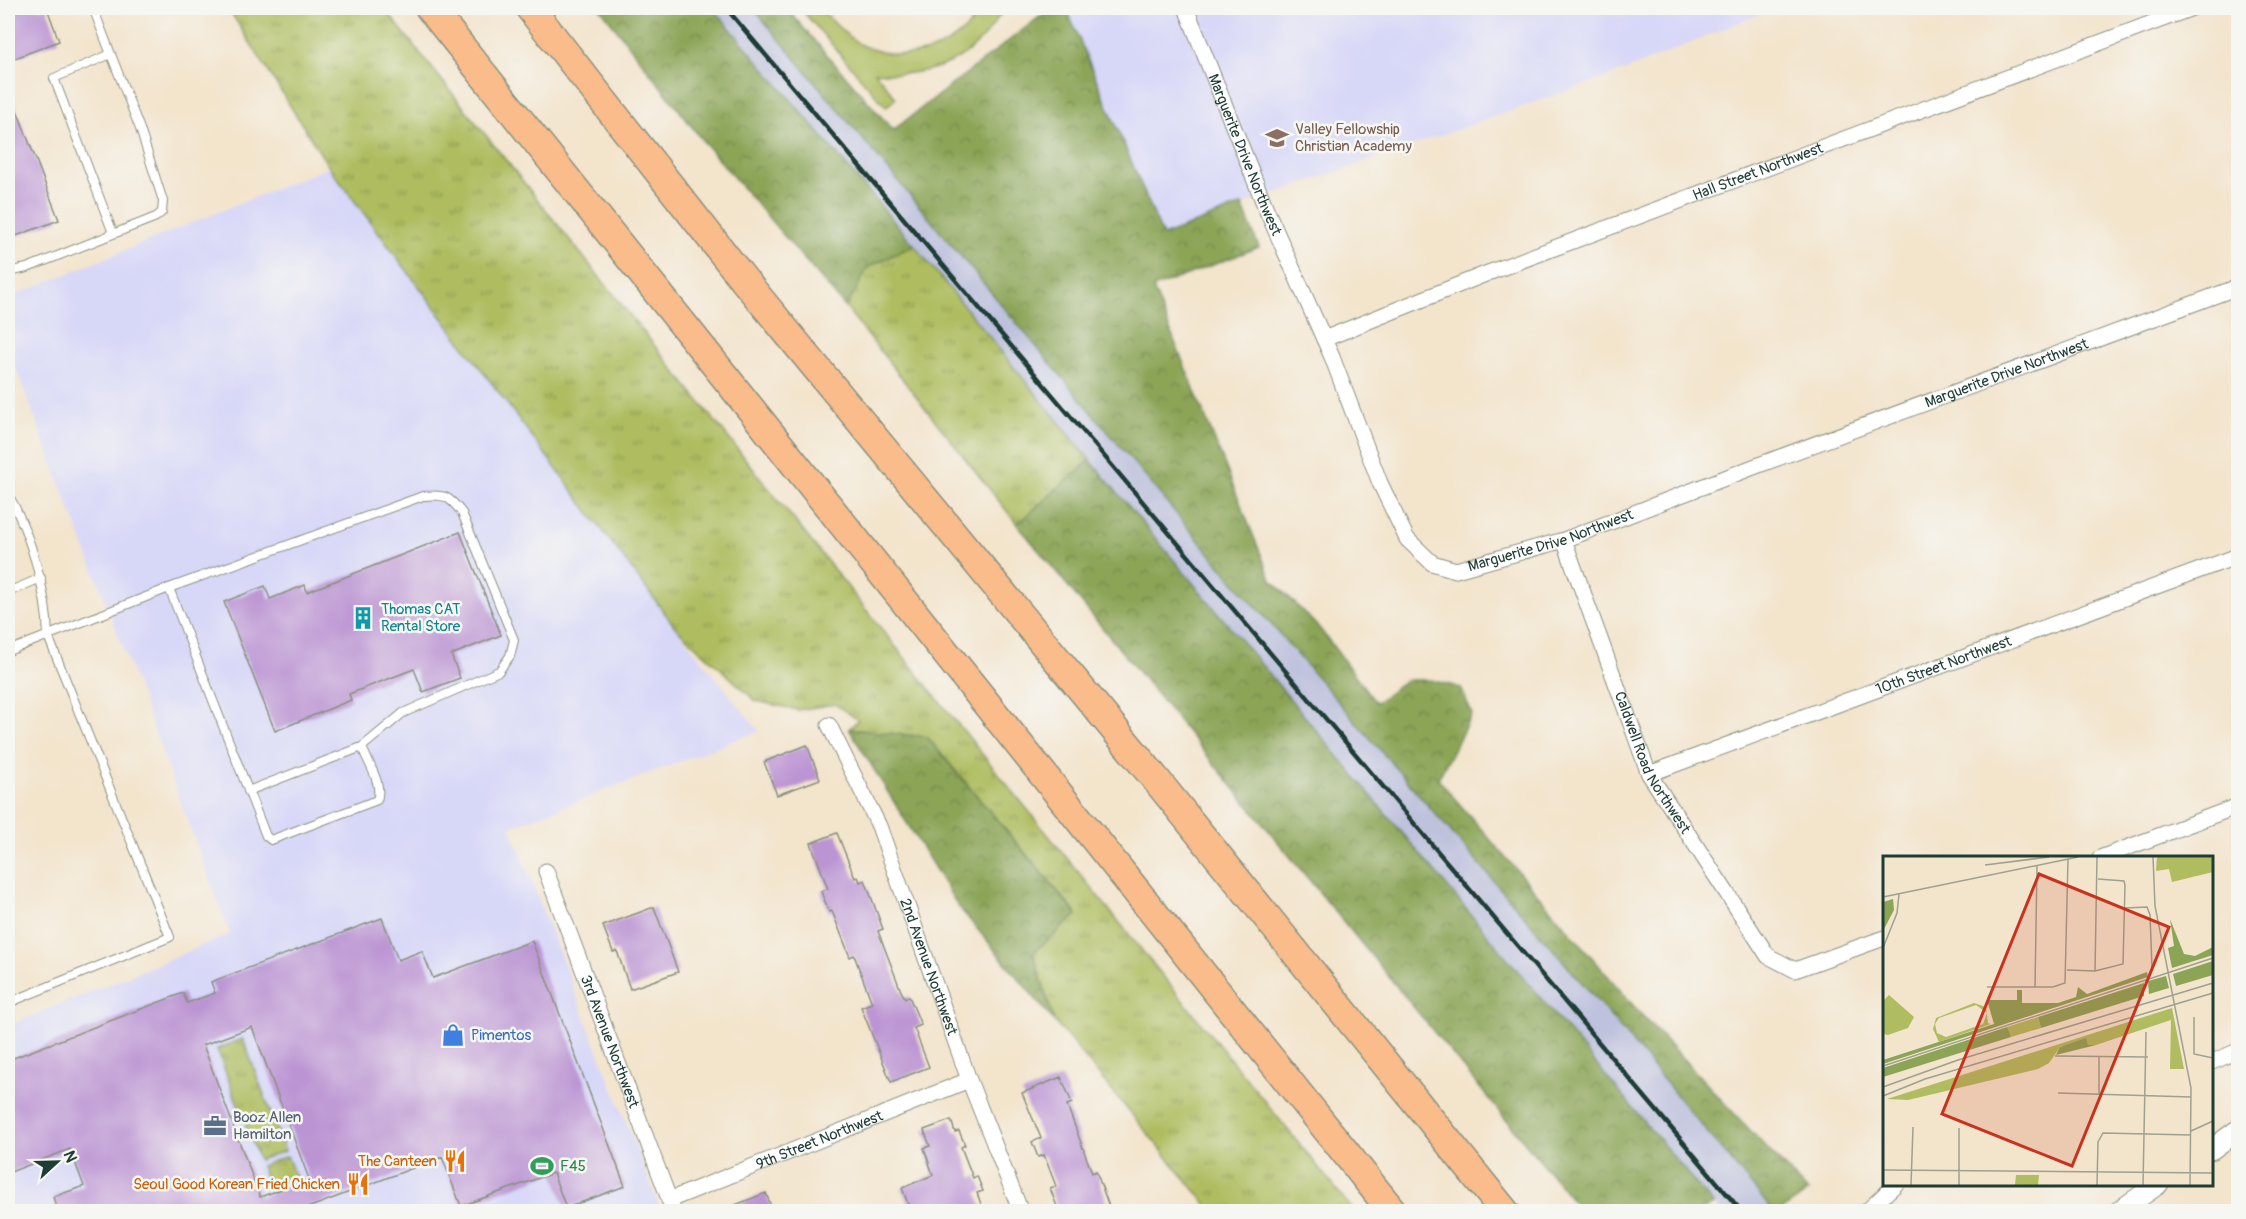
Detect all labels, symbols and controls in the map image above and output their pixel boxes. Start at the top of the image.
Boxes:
street label: Marguerite Drive Northwest [1204,71,1287,239]
place label: Valley Fellowship Christian Academy [1295,120,1412,156]
school or university icon: Valley Fellowship Christian Academy [1264,125,1290,151]
street label: Hall Street Northwest [1690,138,1826,205]
street label: Marguerite Drive Northwest [1922,334,2092,412]
street label: Marguerite Drive Northwest [1466,504,1637,576]
place label: Thomas CAT Rental Store [381,600,461,636]
building icon: Thomas CAT Rental Store [350,605,376,631]
street label: 10th Street Northwest [1873,631,2015,699]
street label: Caldwell Road Northwest [1610,689,1695,838]
inset map [1883,856,2213,1186]
street label: 2nd Avenue Northwest [896,896,962,1039]
street label: 3rd Avenue Northwest [576,972,644,1111]
shop icon: Pimentos [440,1022,466,1048]
place label: Pimentos [471,1026,531,1045]
street label: 9th Street Northwest [753,1106,887,1174]
place label: Booz Allen Hamilton [233,1108,301,1144]
office icon: Booz Allen Hamilton [202,1113,228,1139]
north arrow [27,1132,87,1192]
text: N [59,1148,81,1166]
restaurant icon: The Canteen [442,1148,468,1174]
place label: The Canteen [358,1152,437,1171]
sports icon: F45 [529,1153,555,1179]
place label: F45 [560,1157,586,1176]
restaurant icon: Seoul Good Korean Fried Chicken [345,1171,371,1197]
place label: Seoul Good Korean Fried Chicken [133,1175,340,1194]

